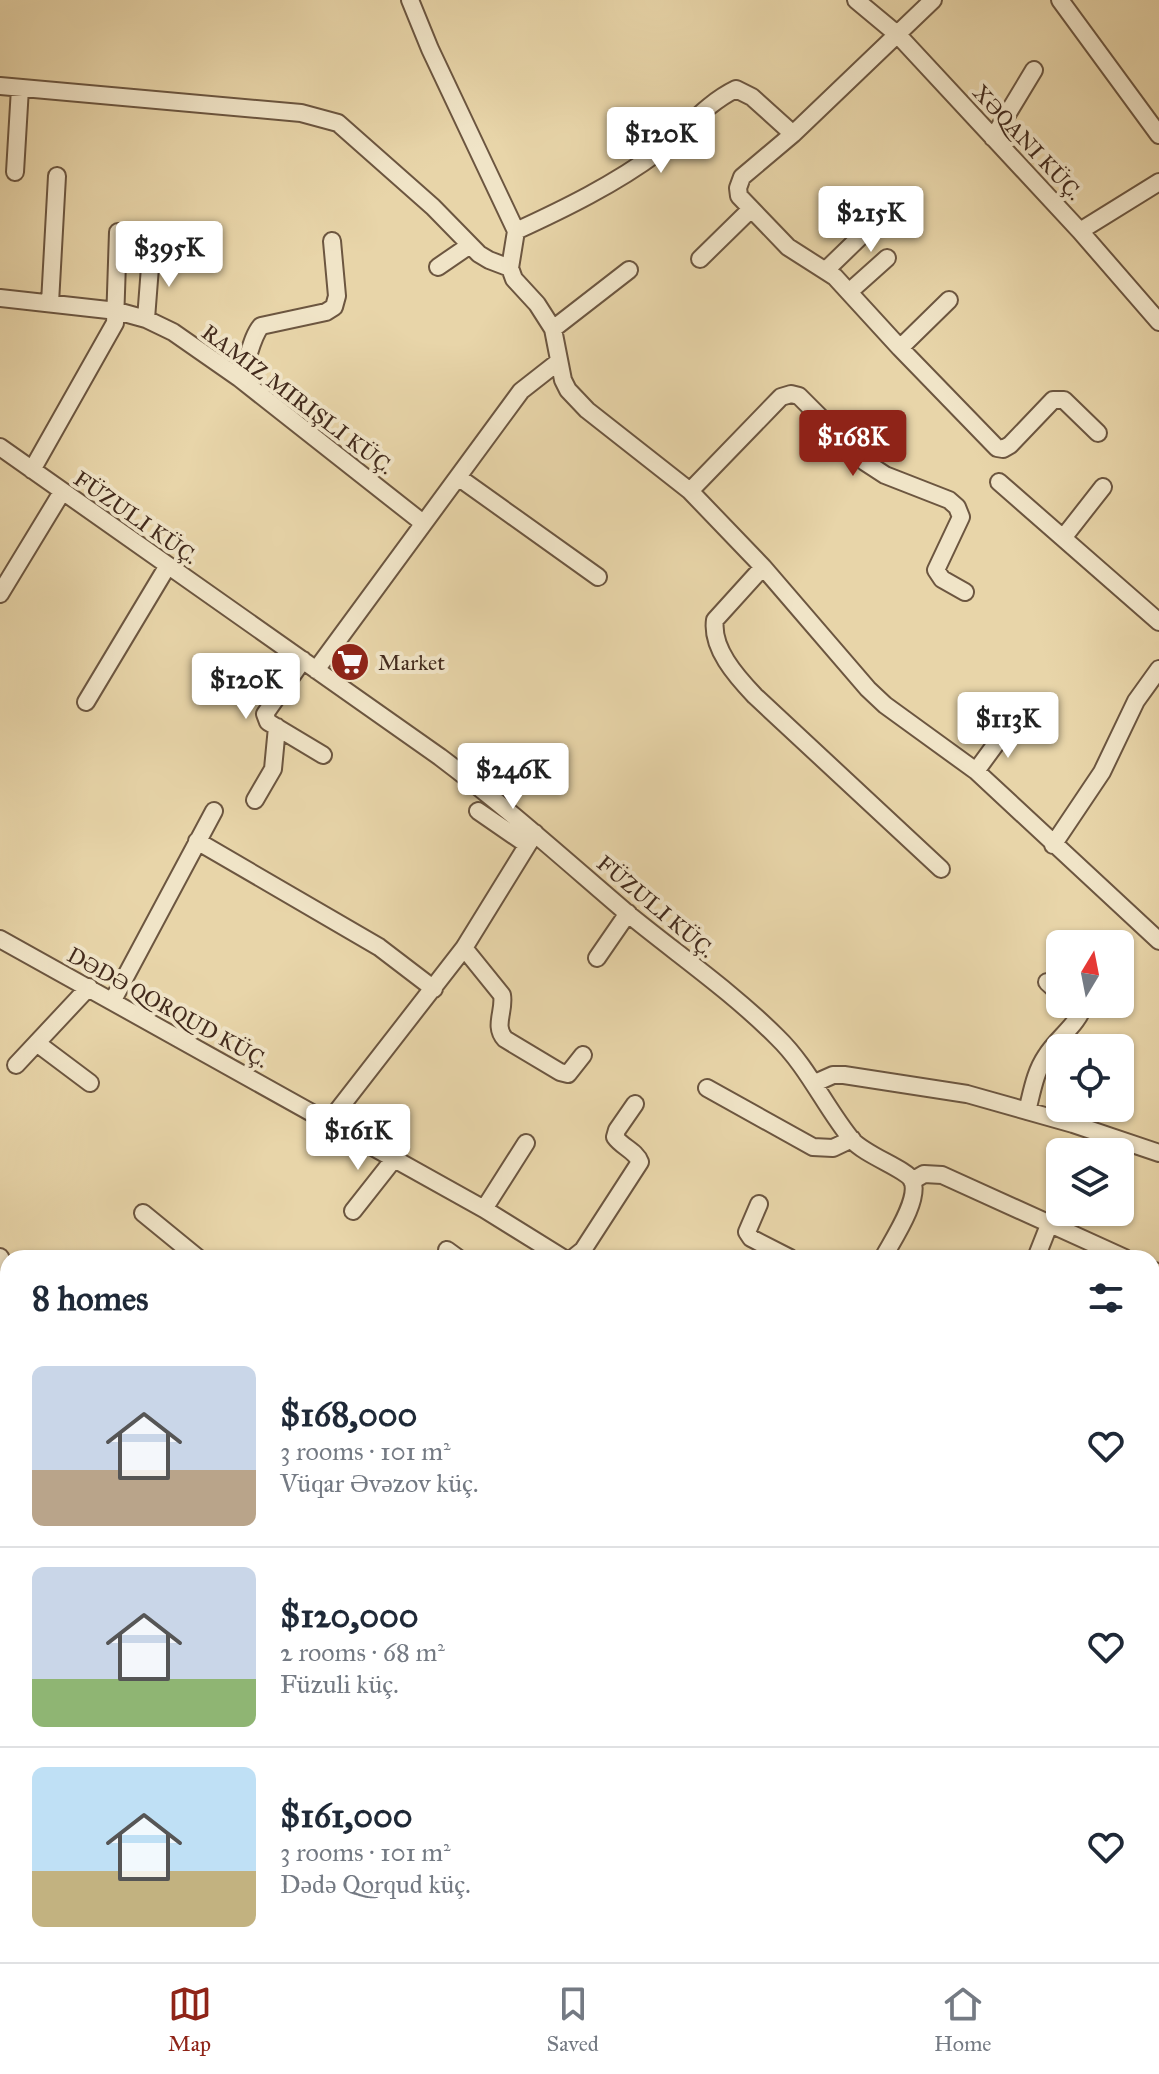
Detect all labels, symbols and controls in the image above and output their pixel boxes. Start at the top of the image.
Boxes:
street label: XƏQANI KÜÇ. [967,79,1088,206]
pin: $120K [605,107,717,175]
text: $120K [625,117,697,149]
pin: $215K [815,186,927,254]
text: $215K [836,196,906,228]
pin: $395K [113,221,225,289]
text: $395K [134,231,204,263]
street label: RAMIZ MIRIŞLI KÜÇ. [196,318,399,480]
pin: $168K [797,410,909,478]
text: $168K [817,420,889,452]
street label: FÜZULI KÜÇ. [68,465,203,570]
supermarket icon: Market [329,641,371,683]
place label: Market [378,649,445,676]
pin: $120K [190,653,302,721]
text: $120K [210,663,282,695]
pin: $113K [952,692,1064,760]
text: $113K [976,702,1041,734]
pin: $246K [457,743,569,811]
text: $246K [476,753,550,785]
street label: FÜZULI KÜÇ. [591,849,720,963]
north arrow [1046,930,1134,1018]
map controls [1046,930,1134,1226]
street label: DƏDƏ QORQUD KÜÇ. [63,941,273,1074]
button: locate [1046,1034,1134,1122]
pin: $161K [302,1104,414,1172]
text: $161K [324,1114,392,1146]
button: layers [1046,1138,1134,1226]
icon: filters [1084,1276,1128,1320]
text: 8 homes [32,1278,148,1319]
text: $168,000 [280,1394,417,1435]
icon: home [96,1398,192,1494]
icon: heart [1084,1424,1128,1468]
text: 3 rooms · 101 m² [280,1435,451,1467]
text: Vüqar Əvəzov küç. [280,1467,478,1499]
text: $120,000 [280,1595,419,1636]
icon: home [96,1599,192,1695]
icon: heart [1084,1625,1128,1669]
text: 2 rooms · 68 m² [280,1636,445,1668]
text: Füzuli küç. [280,1668,399,1700]
text: $161,000 [280,1795,413,1836]
icon: home [96,1799,192,1895]
icon: heart [1084,1825,1128,1869]
text: 3 rooms · 101 m² [280,1836,451,1868]
text: Dədə Qorqud küç. [280,1868,471,1900]
tab: Map [168,1982,212,2057]
tab: Saved [547,1982,599,2057]
tab: Home [934,1982,991,2057]

